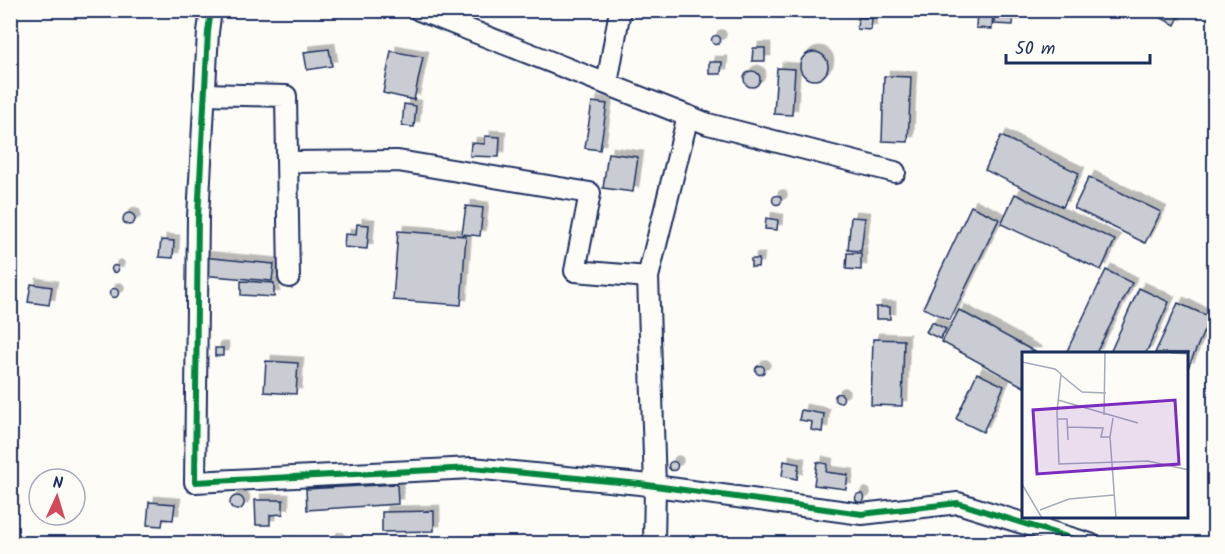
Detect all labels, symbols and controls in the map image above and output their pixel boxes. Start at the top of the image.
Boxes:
scale bar [1006,27,1150,65]
text: 50 m [1015,35,1055,64]
inset map [1022,352,1189,518]
north arrow [27,467,87,527]
text: N [52,471,64,496]

